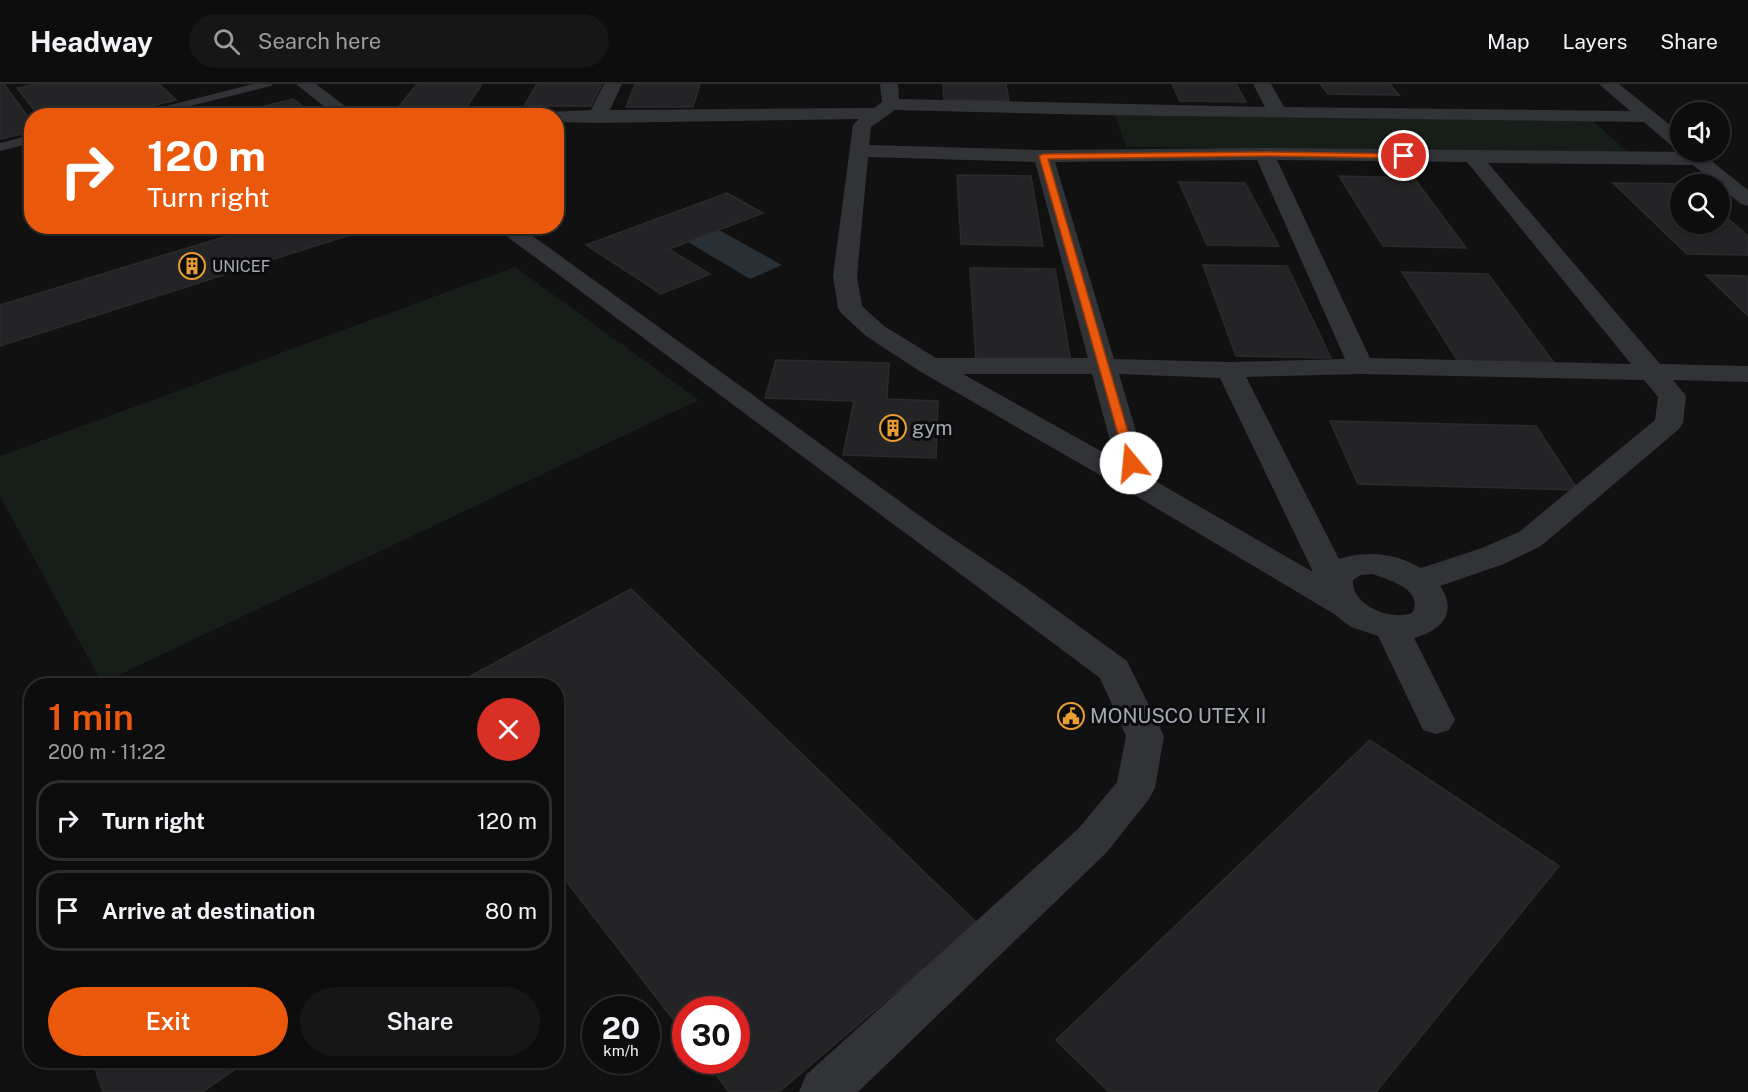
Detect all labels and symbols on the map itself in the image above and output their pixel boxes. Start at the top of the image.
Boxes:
pin [1378,130,1429,181]
building icon: UNICEF [177,251,207,281]
place label: UNICEF [212,257,270,276]
building icon: gym [878,413,908,443]
place label: gym [912,416,952,440]
position arrow [1099,431,1163,495]
public building icon: MONUSCO UTEX II [1056,701,1086,731]
place label: MONUSCO UTEX II [1090,704,1266,728]
speed limit sign: 30 [672,996,750,1074]

